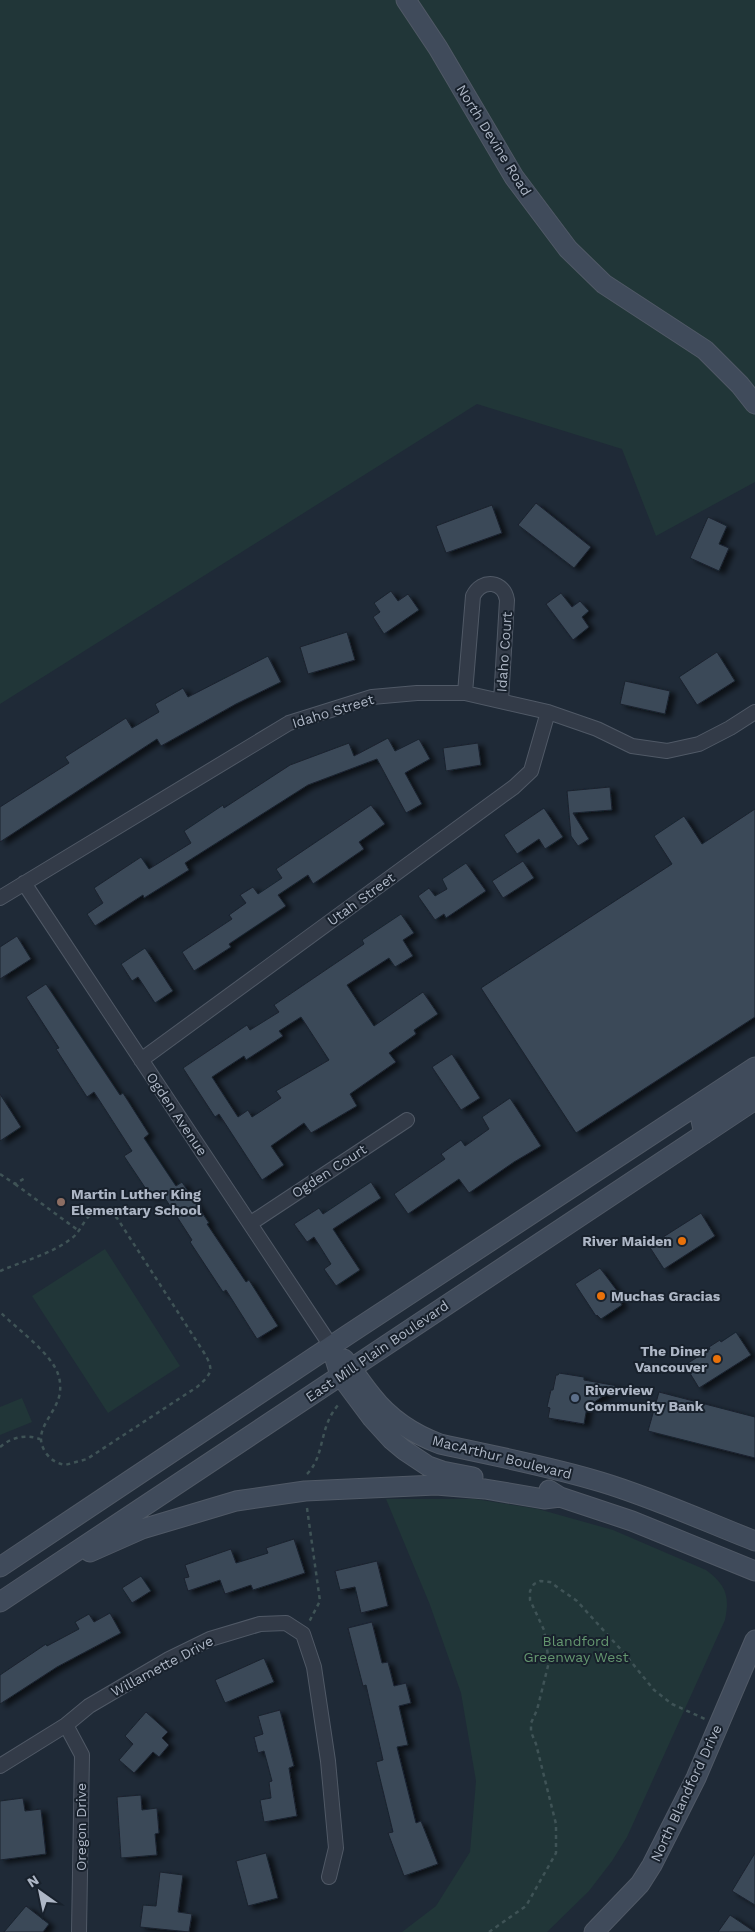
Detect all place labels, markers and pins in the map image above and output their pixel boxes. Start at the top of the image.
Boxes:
place label: Martin Luther King Elementary School [71,1186,202,1218]
marker: Martin Luther King Elementary School [55,1196,67,1208]
place label: River Maiden [582,1233,672,1249]
marker: River Maiden [676,1235,688,1247]
place label: Muchas Gracias [611,1288,721,1304]
marker: Muchas Gracias [595,1290,607,1302]
place label: The Diner Vancouver [635,1343,707,1375]
marker: The Diner Vancouver [711,1353,723,1365]
place label: Riverview Community Bank [585,1382,704,1414]
marker: Riverview Community Bank [569,1392,581,1404]

